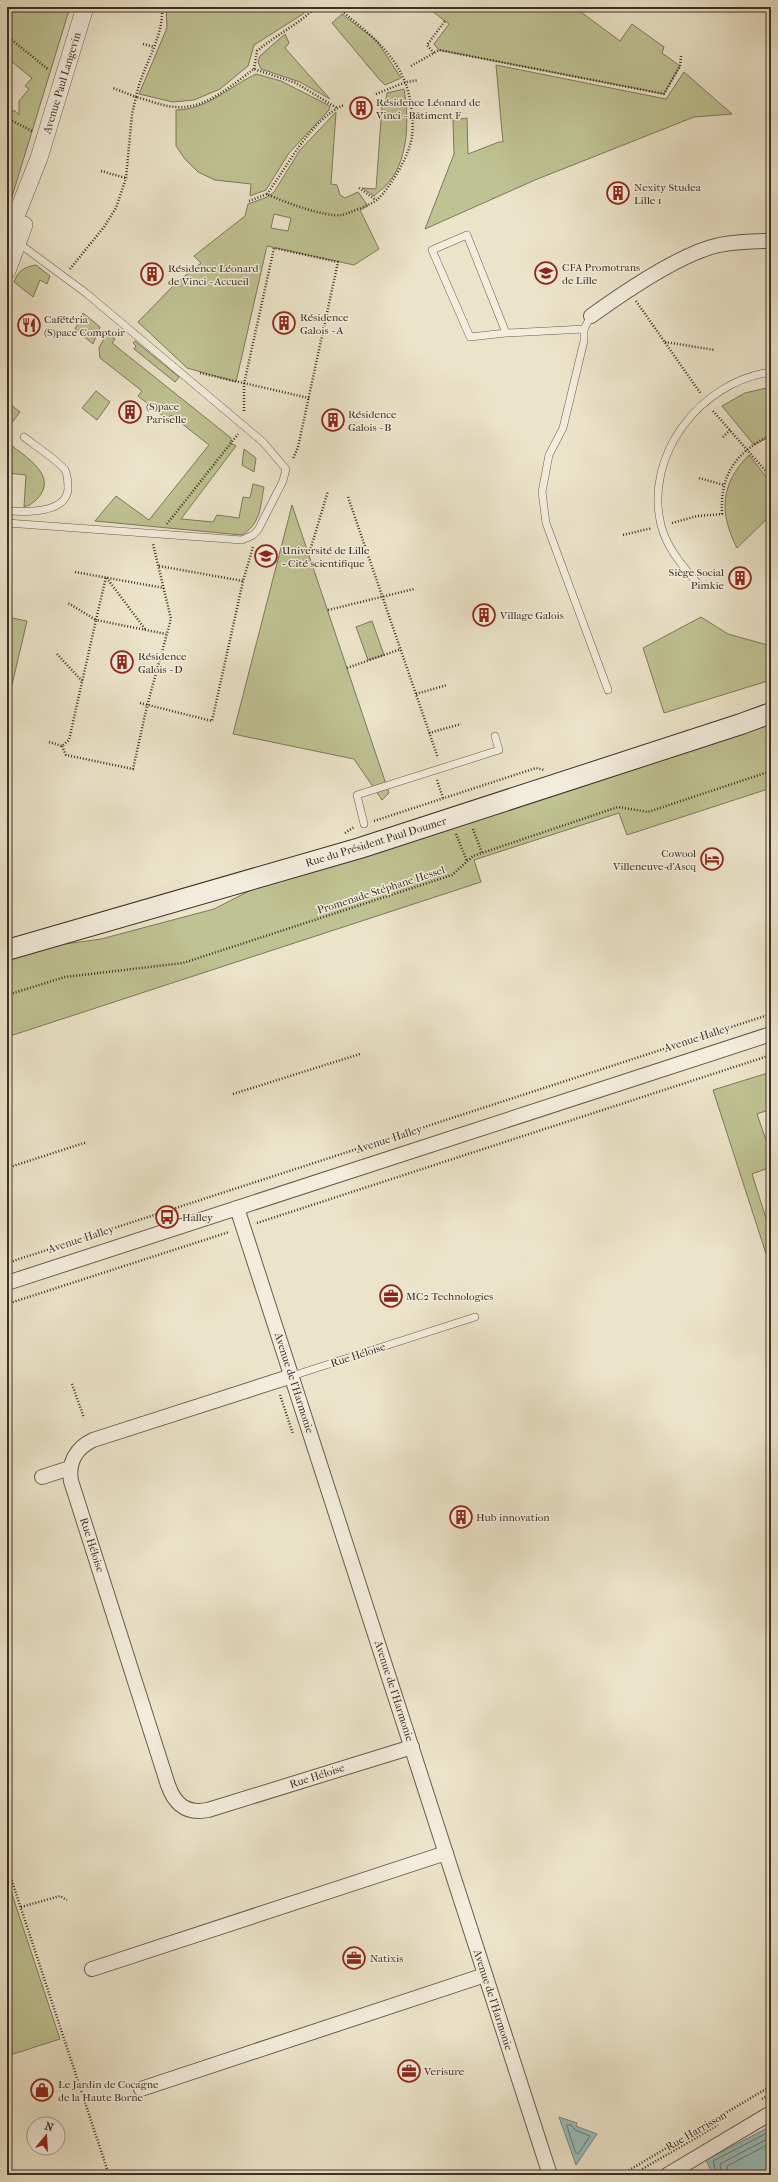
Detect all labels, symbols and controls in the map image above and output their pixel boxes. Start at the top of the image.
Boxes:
street label: Avenue Paul Langevin [40,30,84,136]
building icon: Résidence Léonard de Vinci - Bâtiment F [348,95,374,121]
place label: Résidence Léonard de Vinci - Bâtiment F [375,96,481,122]
building icon: Nexity Studea Lille 1 [605,180,631,206]
place label: Nexity Studea Lille 1 [634,181,702,207]
school or university icon: CFA Promotrans de Lille [533,260,559,286]
building icon: Résidence Léonard de Vinci - Accueil [139,261,165,287]
place label: CFA Promotrans de Lille [562,261,640,287]
place label: Résidence Léonard de Vinci - Accueil [168,262,260,288]
building icon: Résidence Galois - A [271,310,297,336]
place label: Résidence Galois - A [300,311,349,337]
restaurant icon: Cafétéria (S)pace Comptoir [16,312,42,338]
place label: Cafétéria (S)pace Comptoir [44,313,125,339]
building icon: (S)pace Pariselle [117,399,143,425]
place label: (S)pace Pariselle [146,400,187,426]
building icon: Résidence Galois - B [320,407,346,433]
place label: Résidence Galois - B [348,408,397,434]
school or university icon: Université de Lille ‐ Cité scientifique [253,543,279,569]
place label: Université de Lille ‐ Cité scientifique [282,544,370,570]
building icon: Siège Social Pimkie [727,565,753,591]
place label: Siège Social Pimkie [669,566,725,592]
building icon: Village Galois [471,602,497,628]
place label: Village Galois [499,609,564,622]
building icon: Résidence Galois - D [109,649,135,675]
place label: Résidence Galois - D [138,650,187,676]
street label: Rue du Président Paul Doumer [304,814,448,870]
hotel icon: Cowool Villeneuve-d'Ascq [699,846,725,872]
place label: Cowool Villeneuve-d'Ascq [612,847,696,873]
street label: Promenade Stéphane Hessel [316,863,446,917]
street label: Avenue Halley [661,1021,733,1055]
street label: Avenue Halley [353,1122,425,1156]
bus stop icon: Halley [154,1204,180,1230]
place label: Halley [182,1211,214,1224]
street label: Avenue Halley [45,1222,117,1256]
office icon: MC2 Technologies [378,1283,404,1309]
place label: MC2 Technologies [406,1290,493,1303]
street label: Avenue de l'Harmonie [271,1330,317,1436]
street label: Rue Héloise [329,1340,388,1370]
building icon: Hub innovation [448,1504,474,1530]
place label: Hub innovation [476,1511,550,1524]
street label: Rue Héloise [77,1516,107,1575]
street label: Avenue de l'Harmonie [371,1638,417,1744]
street label: Rue Héloise [288,1761,347,1791]
office icon: Natixis [341,1945,367,1971]
street label: Avenue de l'Harmonie [470,1947,516,2053]
place label: Natixis [370,1952,403,1965]
office icon: Verisure [396,2058,422,2084]
place label: Verisure [423,2065,465,2078]
shop icon: Le Jardin de Cocagne de la Haute Borne [29,2077,55,2103]
place label: Le Jardin de Cocagne de la Haute Borne [58,2078,159,2104]
street label: Rue Harrisson [663,2108,729,2154]
north arrow [26,2116,66,2156]
text: N [43,2119,56,2135]

